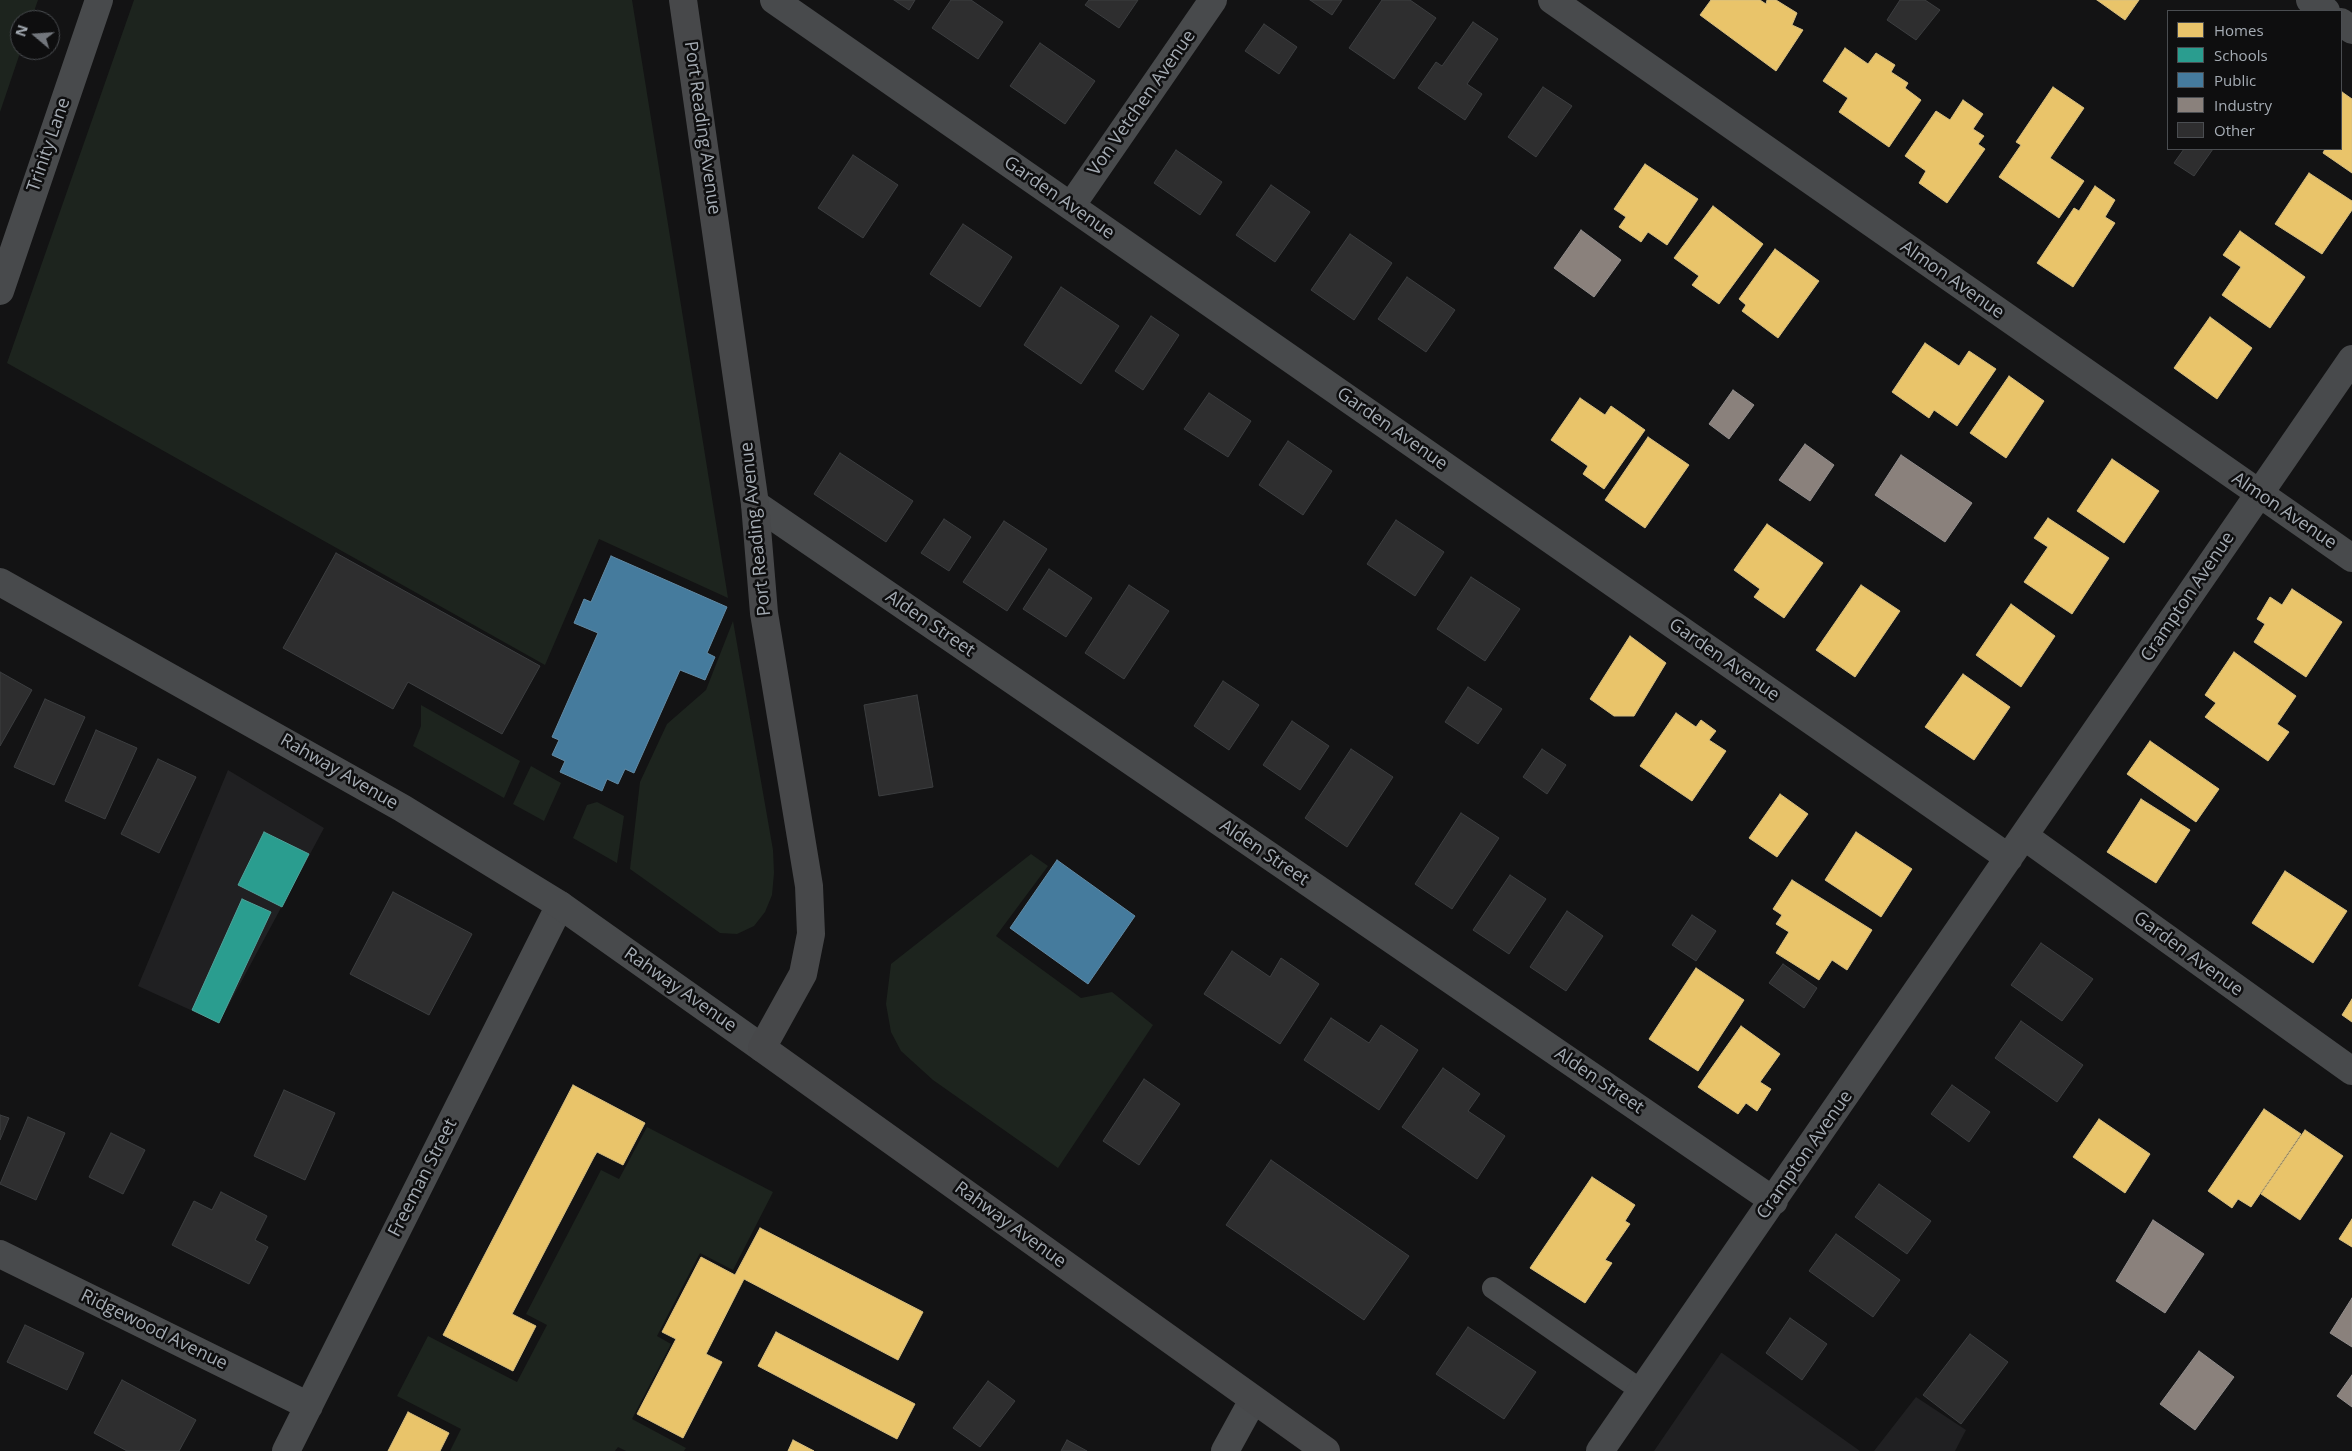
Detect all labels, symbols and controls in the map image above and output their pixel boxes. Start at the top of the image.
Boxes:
north arrow [10,10,60,60]
legend [2167,10,2342,150]
text: Homes [2214,20,2264,40]
text: N [10,22,32,39]
street label: Von Vetchen Avenue [1084,26,1200,180]
street label: Port Reading Avenue [679,40,725,216]
text: Schools [2214,45,2268,65]
text: Public [2214,70,2256,90]
street label: Trinity Lane [23,95,75,195]
text: Industry [2214,95,2272,115]
text: Other [2214,120,2255,140]
street label: Garden Avenue [1000,152,1118,244]
street label: Almon Avenue [1896,236,2008,324]
street label: Garden Avenue [1333,383,1451,475]
street label: Port Reading Avenue [736,441,776,617]
street label: Almon Avenue [2227,468,2341,554]
street label: Crampton Avenue [2137,528,2239,666]
street label: Alden Street [881,586,979,662]
street label: Garden Avenue [1665,614,1783,706]
street label: Rahway Avenue [276,730,402,814]
street label: Alden Street [1215,815,1313,891]
street label: Garden Avenue [2129,907,2247,1001]
street label: Rahway Avenue [620,943,740,1037]
street label: Alden Street [1550,1043,1648,1119]
street label: Crampton Avenue [1753,1087,1857,1223]
street label: Freeman Street [384,1115,462,1241]
street label: Rahway Avenue [950,1177,1070,1273]
street label: Ridgewood Avenue [77,1285,231,1375]

